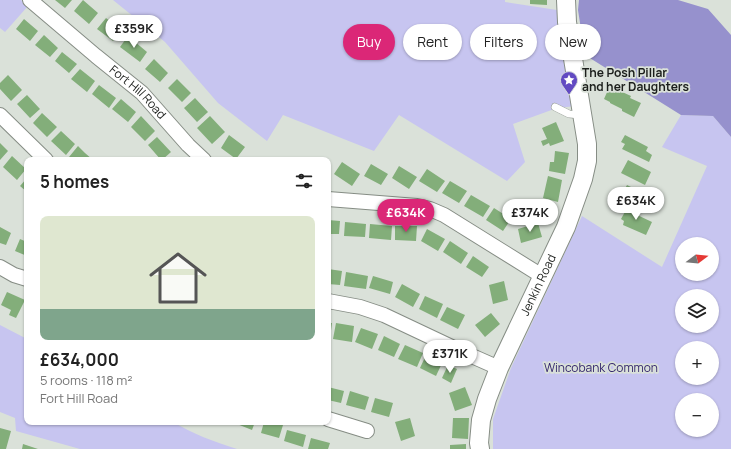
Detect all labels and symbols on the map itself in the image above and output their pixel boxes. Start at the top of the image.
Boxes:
pin: £359K [106,15,162,49]
street label: Fort Hill Road [106,61,170,123]
place label: The Posh Pillar and her Daughters [582,64,689,95]
place icon: The Posh Pillar and her Daughters [559,70,579,95]
pin: £634K [608,187,664,221]
pin: £634K [378,199,434,233]
pin: £374K [502,199,558,233]
north arrow [675,237,719,281]
street label: Jenkin Road [516,251,560,319]
pin: £371K [422,340,478,374]
park label: Wincobank Common [544,359,658,376]

